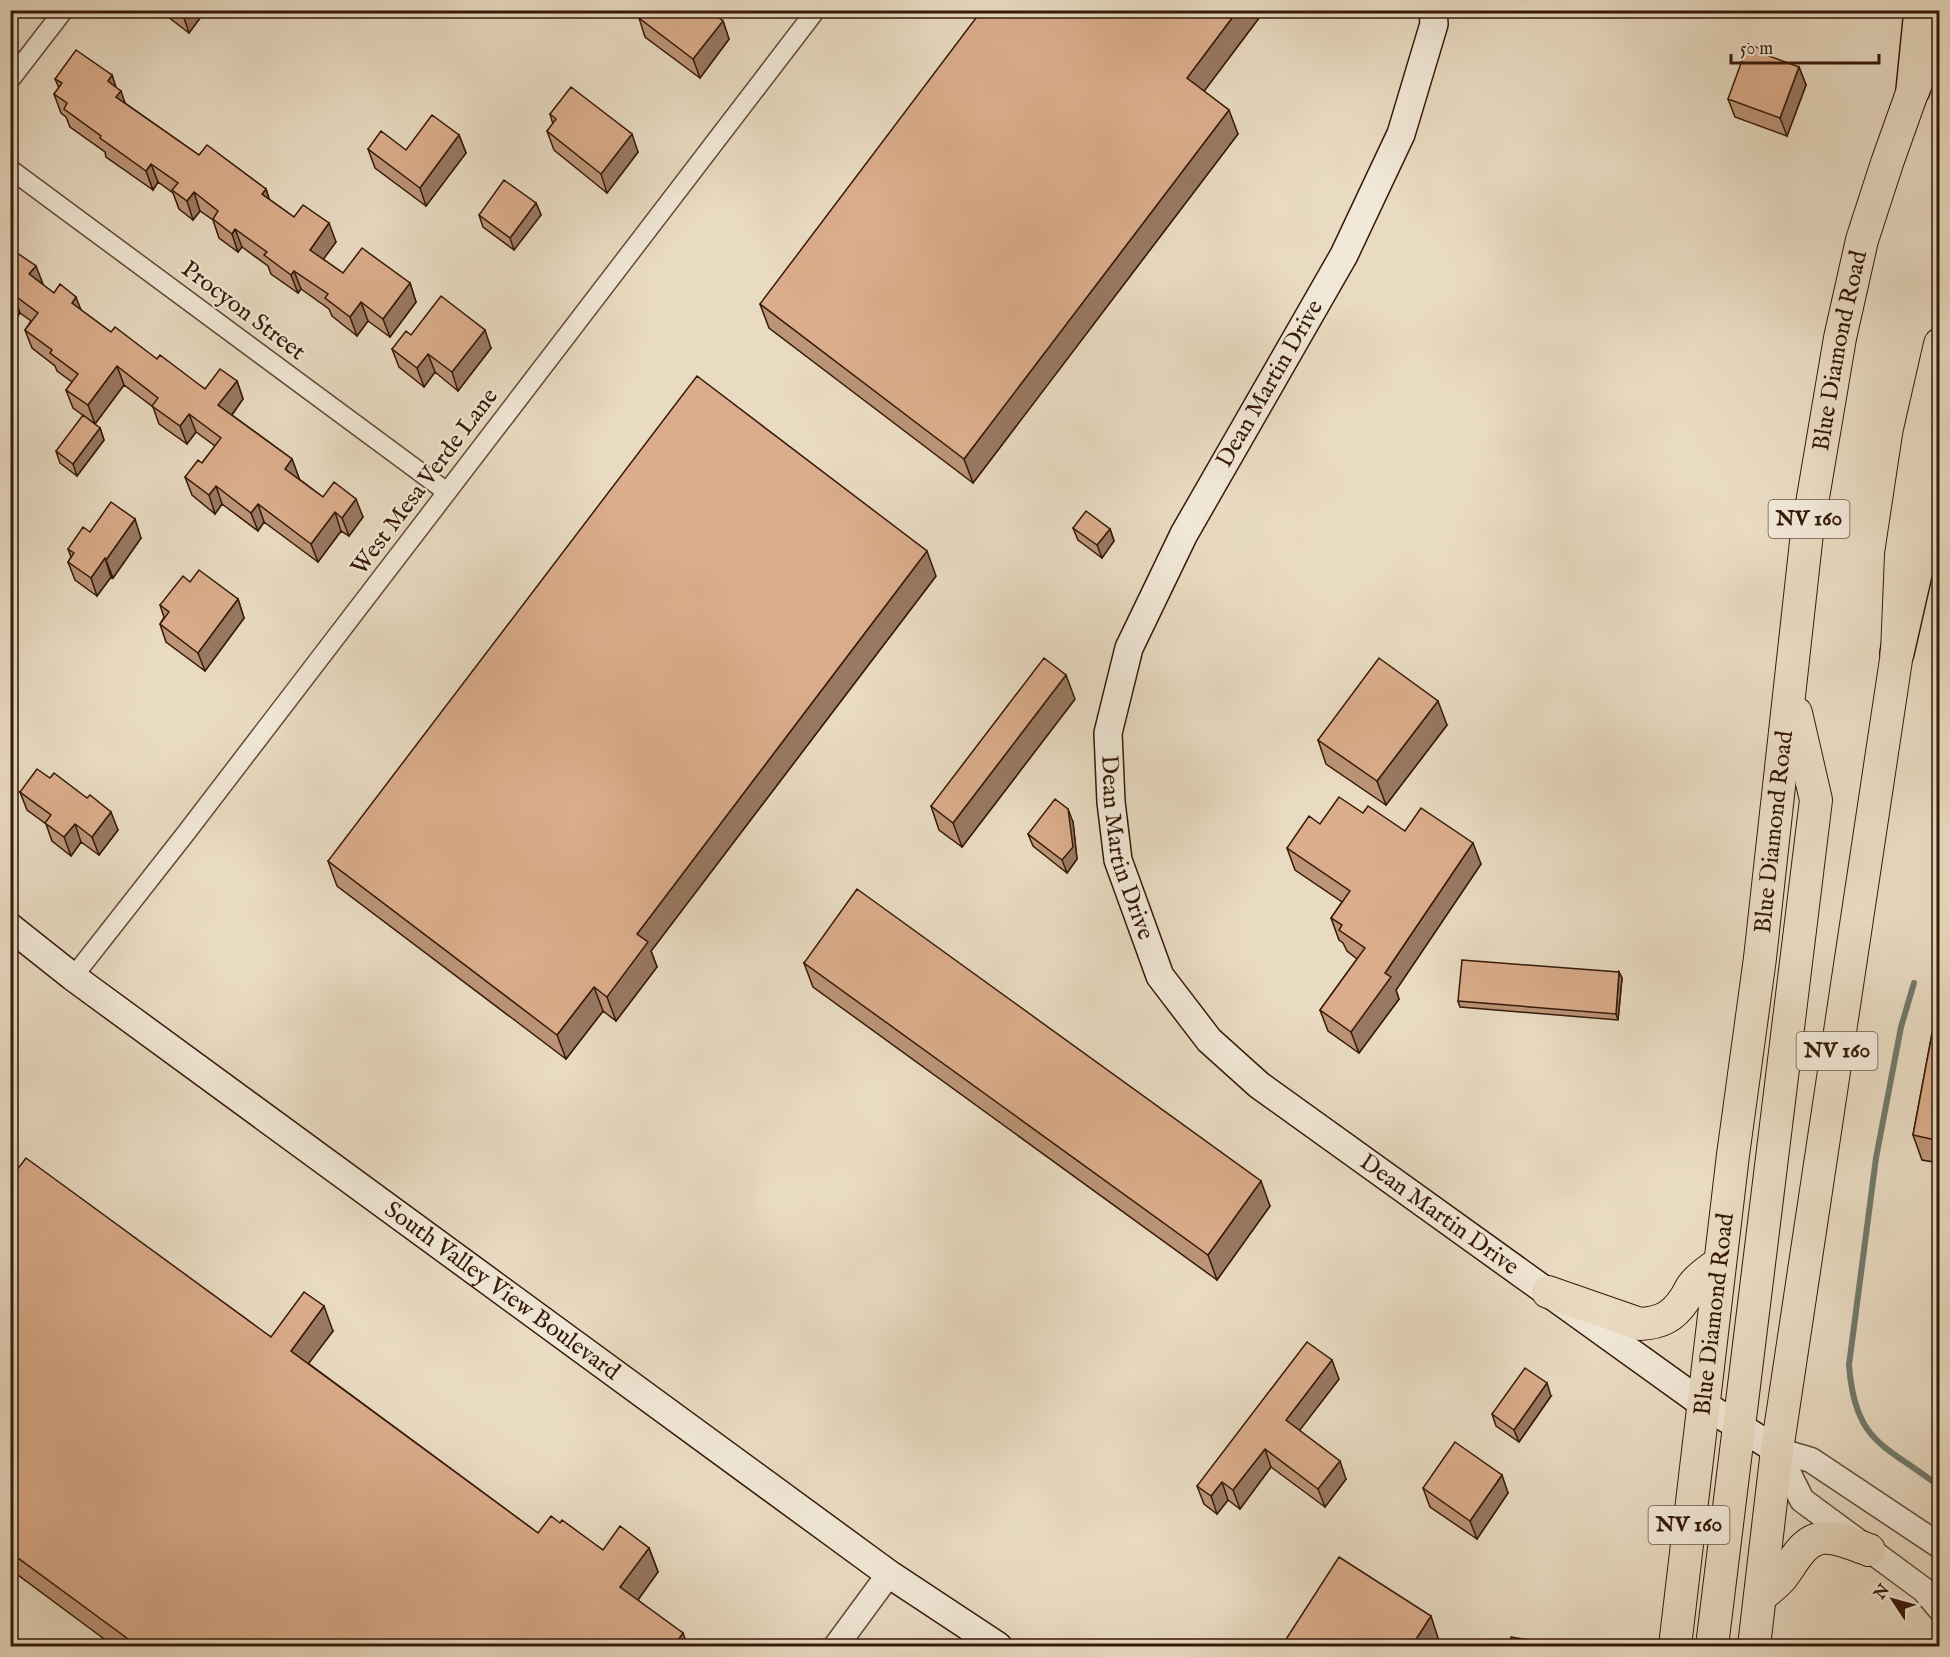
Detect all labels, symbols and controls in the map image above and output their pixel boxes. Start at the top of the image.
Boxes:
scale bar [1731,27,1880,65]
text: 50 m [1740,38,1773,61]
street label: Blue Diamond Road [1806,247,1875,453]
street label: Procyon Street [175,254,311,368]
street label: Dean Martin Drive [1209,294,1331,474]
street label: West Mesa Verde Lane [344,382,506,582]
road number: NV 160 [1768,500,1850,538]
street label: Blue Diamond Road [1747,729,1801,935]
street label: Dean Martin Drive [1093,754,1161,944]
road number: NV 160 [1796,1032,1878,1070]
street label: Dean Martin Drive [1353,1147,1525,1282]
street label: South Valley View Boulevard [378,1194,626,1388]
street label: Blue Diamond Road [1687,1211,1742,1417]
road number: NV 160 [1648,1506,1730,1544]
north arrow [1863,1570,1923,1630]
text: N [1870,1581,1895,1605]

